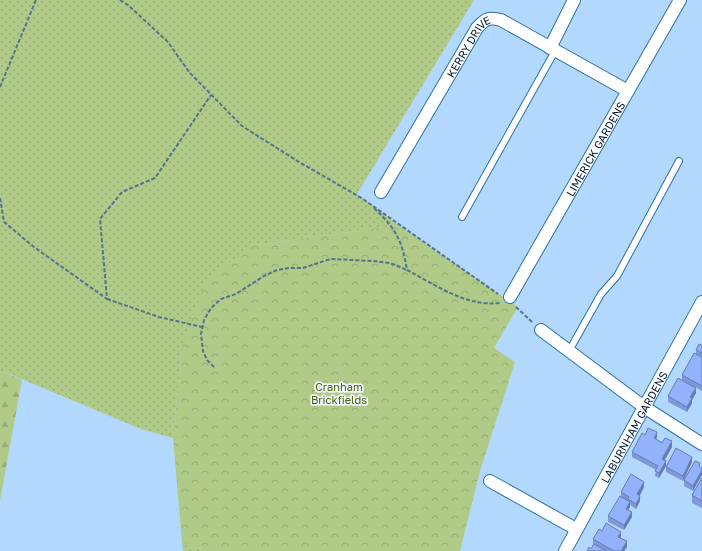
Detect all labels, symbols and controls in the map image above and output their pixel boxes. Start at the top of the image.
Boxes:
street label: KERRY DRIVE [443,12,492,79]
street label: LIMERICK GARDENS [563,99,627,198]
street label: LABURNHAM GARDENS [598,368,669,485]
park label: Cranham Brickfields [311,380,367,406]

